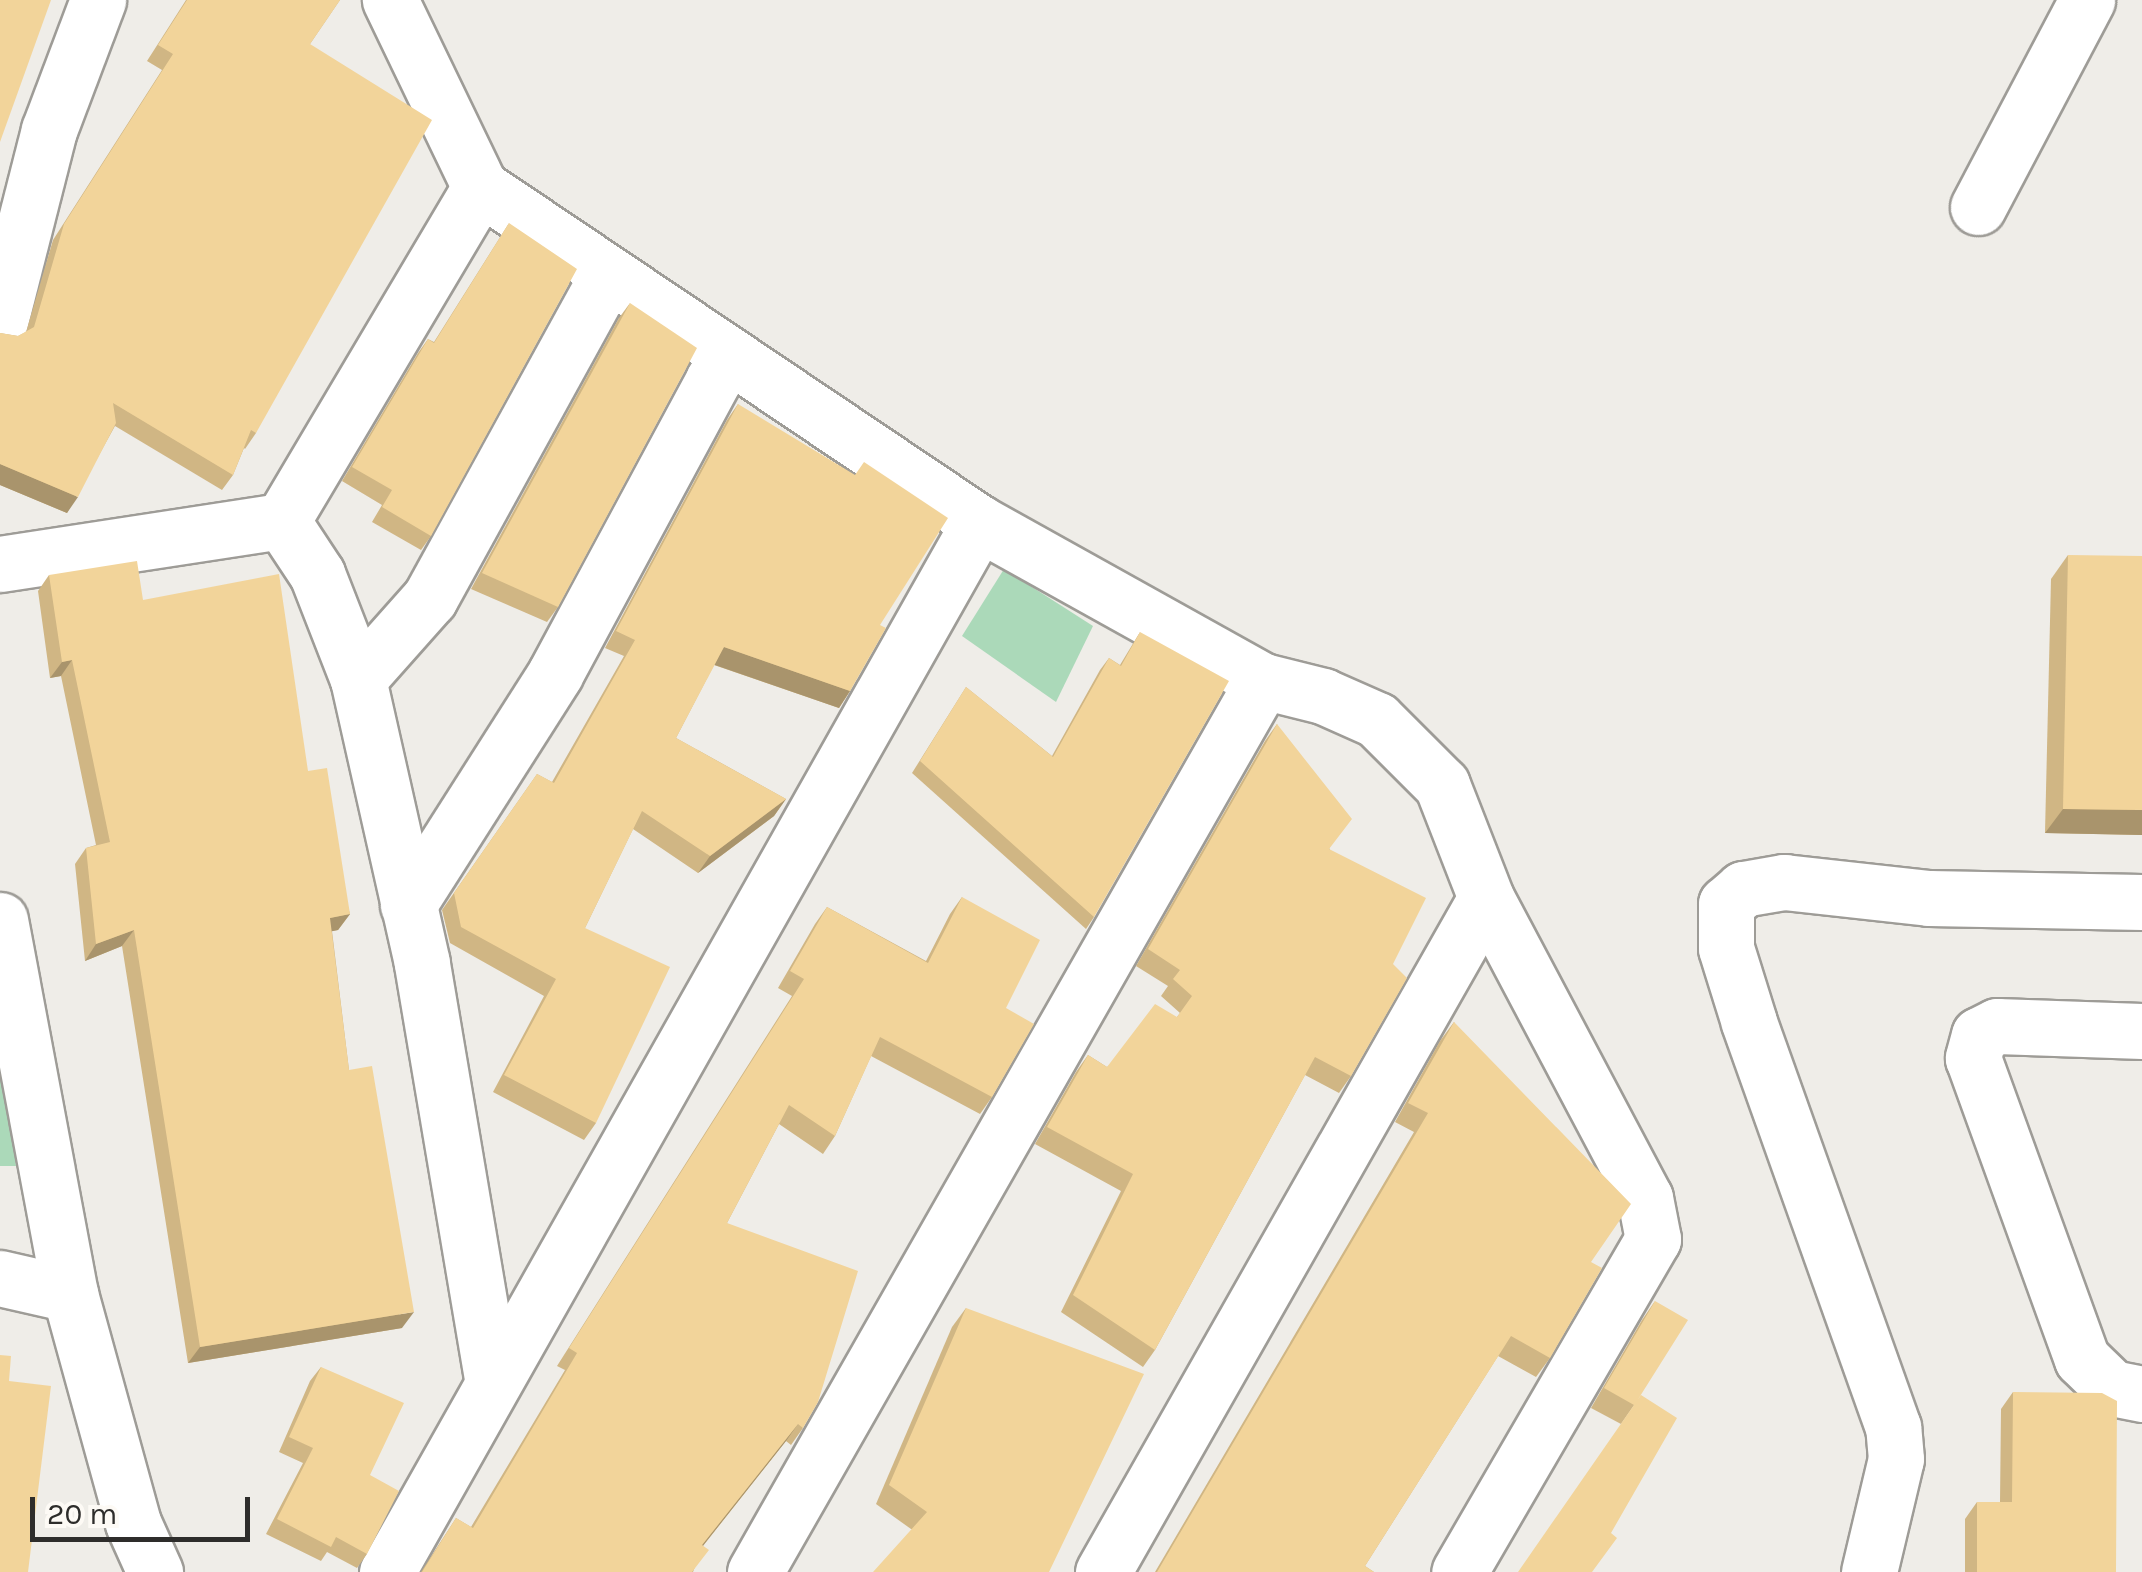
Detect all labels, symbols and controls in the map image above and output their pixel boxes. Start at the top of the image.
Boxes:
scale bar [35,1477,255,1539]
text: 20 m [47,1496,117,1532]

